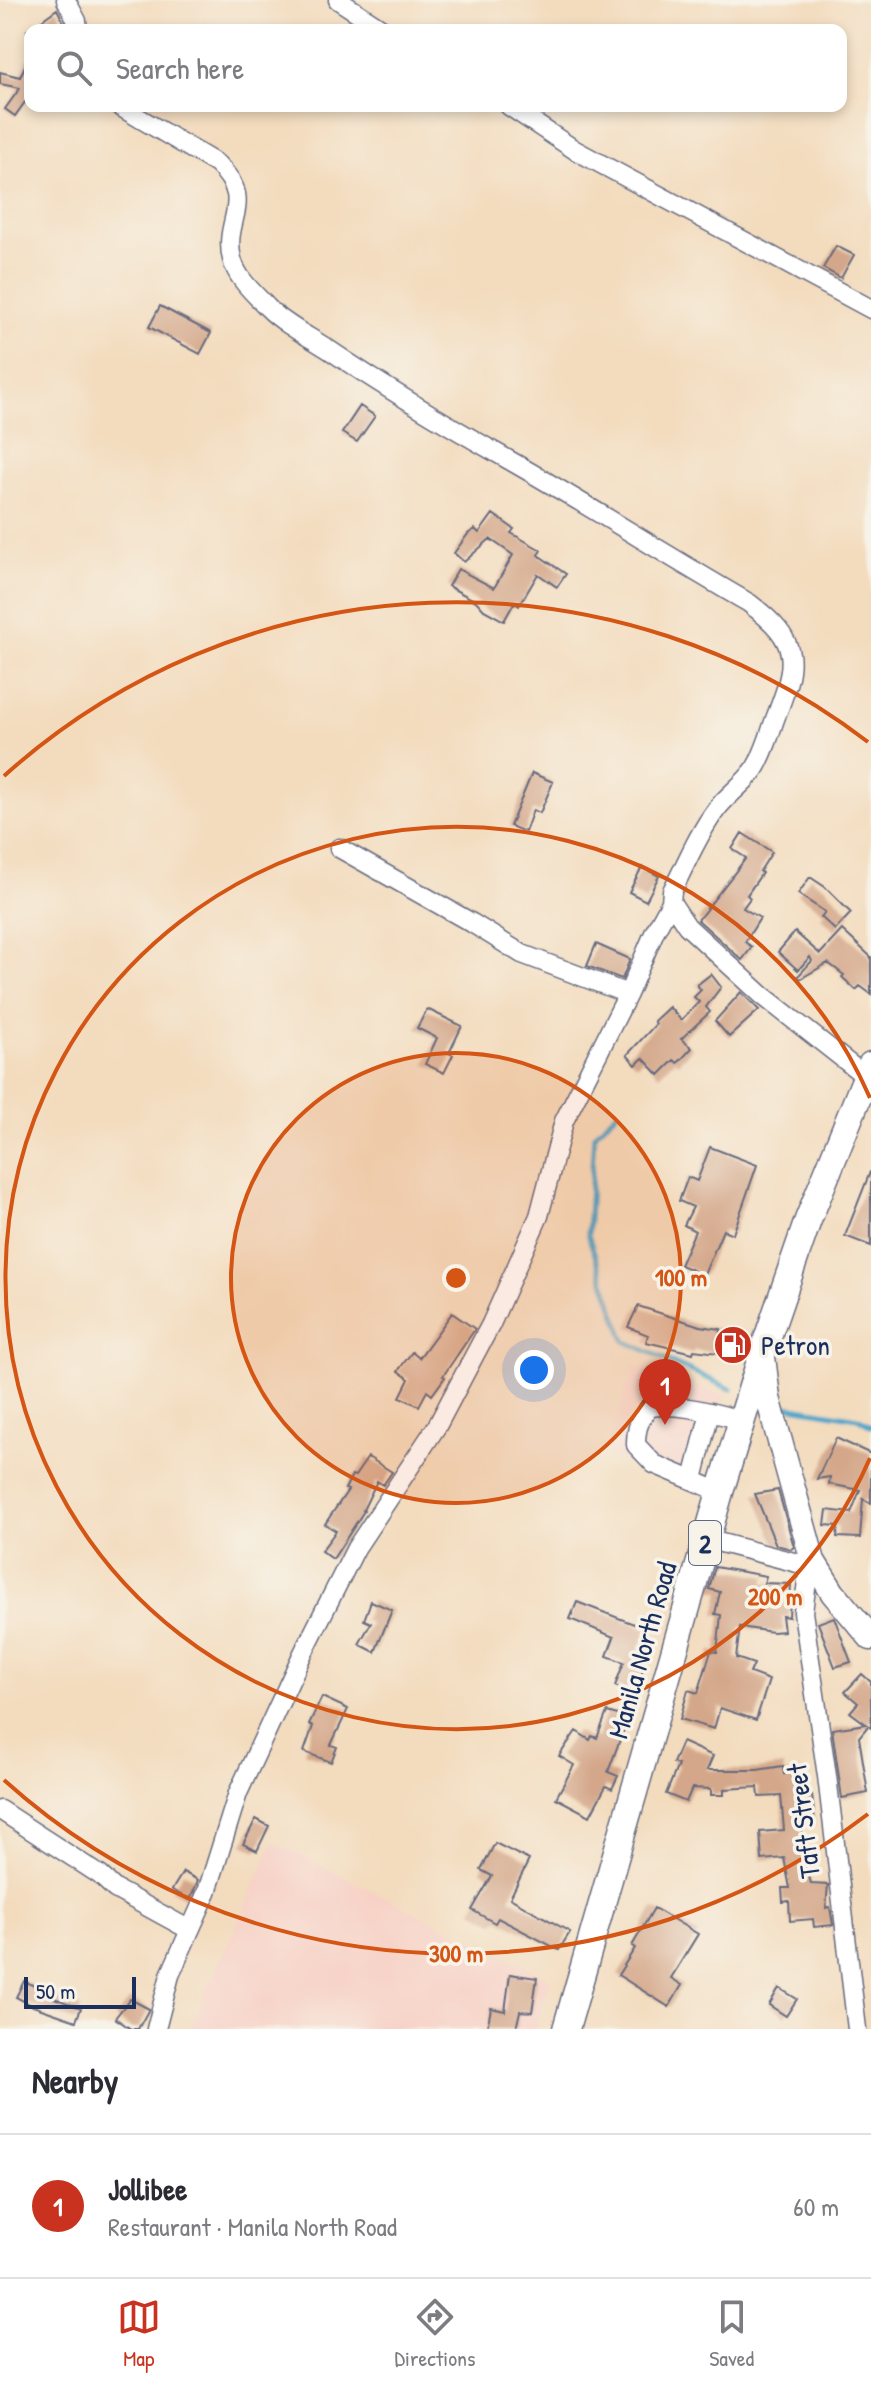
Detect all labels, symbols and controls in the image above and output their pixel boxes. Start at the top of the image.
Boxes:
search box [24,24,847,112]
icon: search [52,46,96,90]
text: Search here [116,48,244,88]
text: 100 m [655,1261,707,1293]
centre of rings [442,1264,470,1292]
fuel station icon: Petron [712,1324,754,1366]
place label: Petron [761,1326,830,1364]
your location [514,1350,554,1390]
pin: 1 [639,1359,691,1425]
road number: 2 [689,1521,721,1565]
street label: Manila North Road [599,1557,685,1743]
text: 200 m [748,1580,802,1612]
street label: Taft Street [777,1761,829,1881]
text: 300 m [429,1937,483,1969]
scale bar [24,1973,136,2009]
text: 50 m [36,1976,75,2006]
text: Nearby [32,2058,118,2104]
text: Jollibee [108,2169,187,2209]
text: 1 [53,2189,63,2224]
text: 60 m [793,2189,839,2224]
text: Restaurant · Manila North Road [108,2209,397,2244]
tab: Map [117,2295,161,2373]
tab: Directions [395,2295,476,2373]
tab: Saved [709,2295,754,2373]

